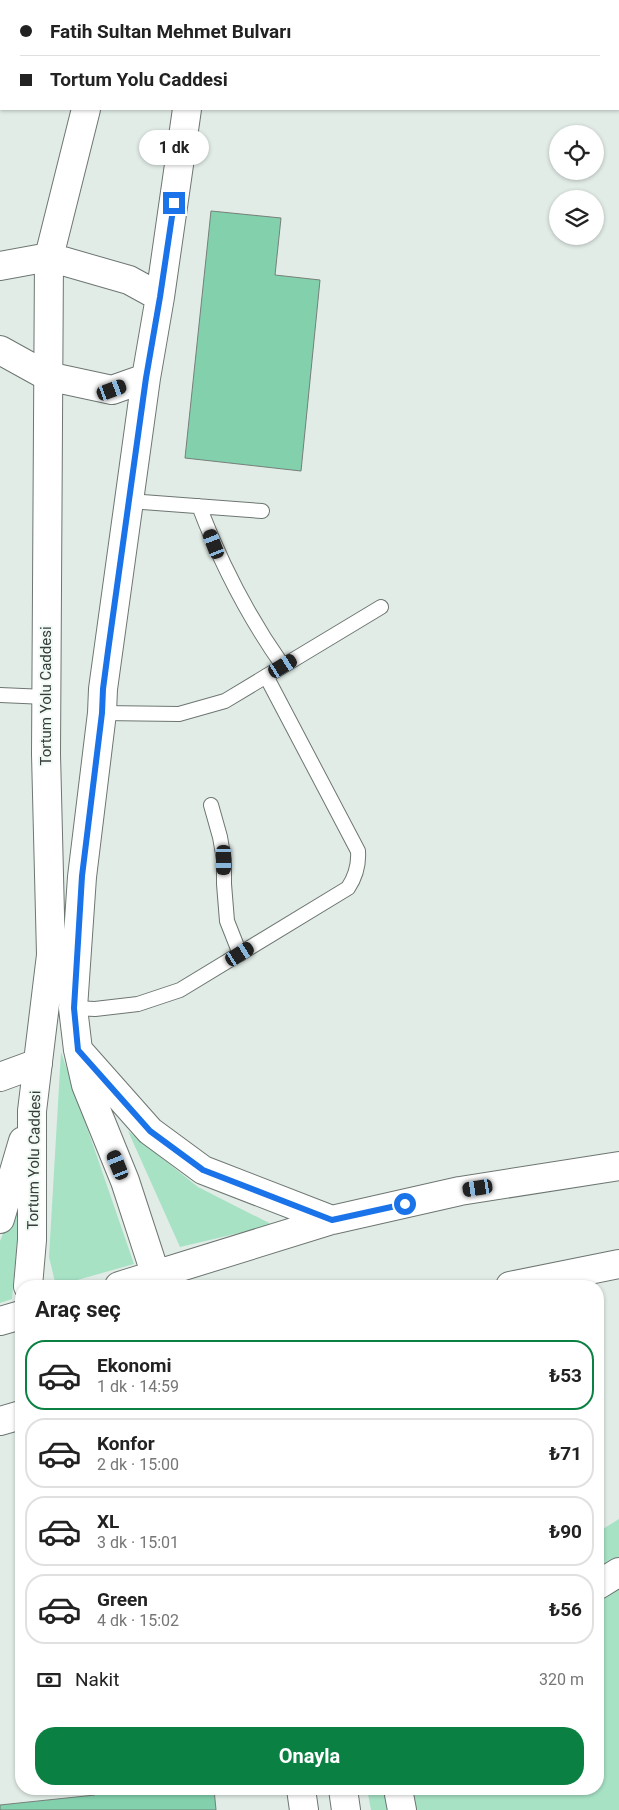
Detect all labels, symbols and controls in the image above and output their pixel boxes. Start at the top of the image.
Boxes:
text: Fatih Sultan Mehmet Bulvarı [50,20,291,43]
text: Tortum Yolu Caddesi [50,68,228,91]
map controls [549,125,604,245]
button: locate [549,125,604,180]
callout: 1 dk [139,130,209,166]
text: 1 dk [159,138,189,157]
button: layers [549,190,604,245]
route end [163,192,185,214]
car [95,378,128,402]
car [201,527,226,561]
street label: Tortum Yolu Caddesi [37,626,55,766]
car [266,652,299,680]
car [216,845,231,875]
car [223,940,256,968]
street label: Tortum Yolu Caddesi [24,1090,44,1230]
car [105,1148,130,1182]
car [462,1178,493,1198]
route start [394,1193,416,1215]
text: Araç seç [35,1297,121,1322]
icon: car [37,1353,82,1398]
text: Ekonomi [97,1354,171,1377]
text: ₺53 [549,1364,582,1387]
text: 1 dk · 14:59 [97,1377,179,1396]
icon: car [37,1431,82,1476]
text: Konfor [97,1432,155,1455]
text: ₺71 [549,1442,582,1465]
text: 2 dk · 15:00 [97,1455,179,1474]
icon: car [37,1509,82,1554]
text: XL [97,1510,119,1533]
text: ₺90 [549,1520,582,1543]
text: 3 dk · 15:01 [97,1533,179,1552]
icon: car [37,1587,82,1632]
text: Green [97,1588,148,1611]
text: ₺56 [549,1598,582,1621]
text: 4 dk · 15:02 [97,1611,179,1630]
icon: cash [35,1666,63,1694]
text: Nakit [75,1668,119,1691]
text: 320 m [539,1670,584,1689]
button: Onayla [35,1727,584,1785]

